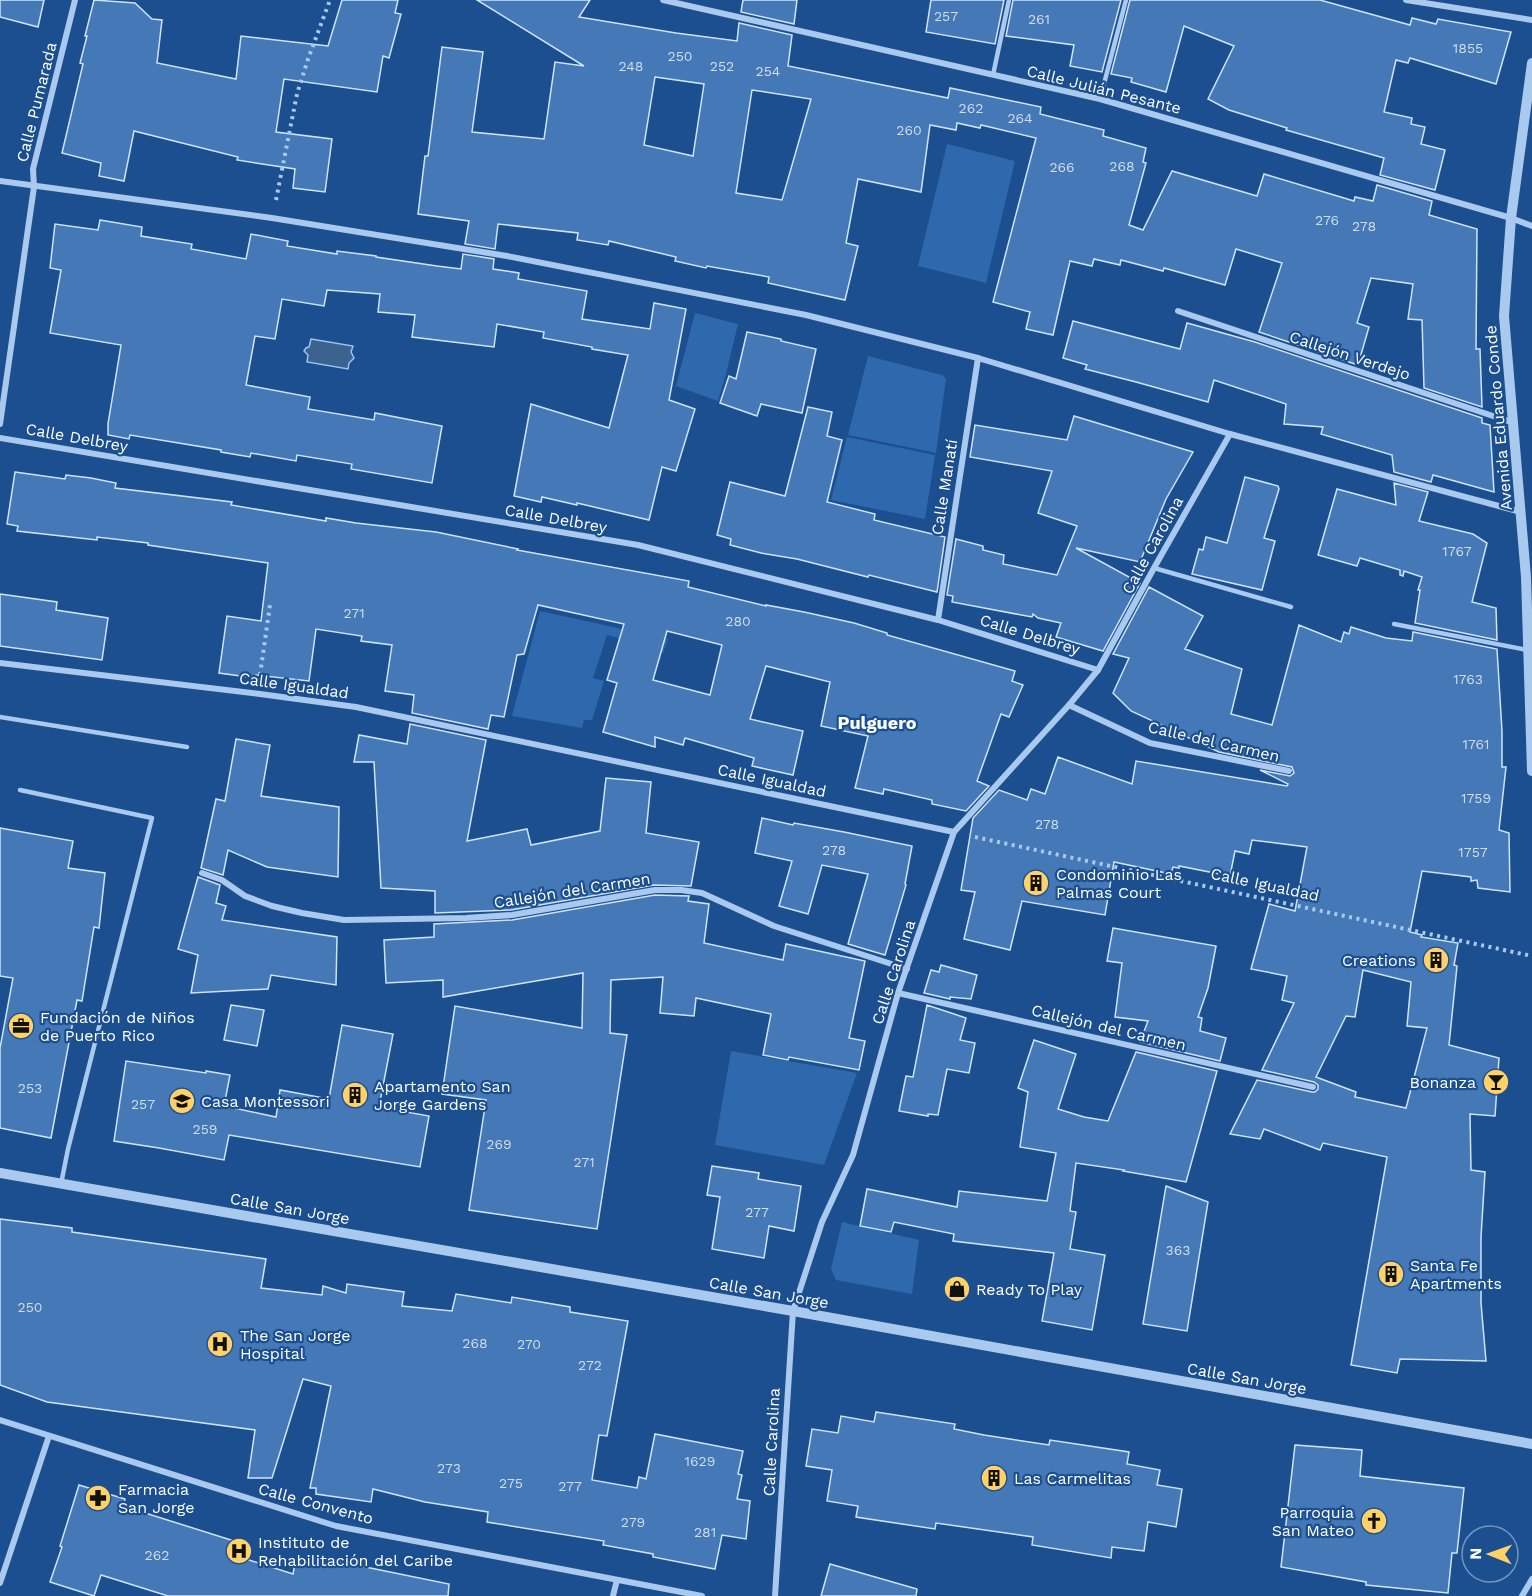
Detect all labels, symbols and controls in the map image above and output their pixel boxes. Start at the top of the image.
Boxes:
house number: 257 [934,8,958,24]
house number: 261 [1028,11,1050,27]
street label: Calle Pumarada [12,40,61,164]
house number: 1855 [1453,40,1483,56]
house number: 250 [667,48,693,64]
house number: 248 [619,58,643,74]
house number: 252 [710,58,734,74]
street label: Calle Julián Pesante [1025,61,1183,118]
house number: 254 [756,63,780,79]
house number: 262 [959,100,983,116]
house number: 264 [1007,110,1033,126]
house number: 260 [896,122,922,138]
house number: 268 [1109,158,1135,174]
house number: 266 [1049,159,1075,175]
house number: 276 [1315,212,1339,228]
house number: 278 [1352,218,1376,234]
street label: Avenida Eduardo Conde [1481,325,1516,511]
street label: Callejón Verdejo [1287,327,1413,384]
street label: Calle Delbrey [24,419,130,456]
street label: Calle Manatí [928,438,961,536]
street label: Calle Carolina [1118,493,1187,597]
street label: Calle Delbrey [503,500,609,537]
house number: 1767 [1442,543,1472,559]
house number: 271 [343,605,365,621]
street label: Calle Delbrey [978,610,1083,659]
house number: 280 [725,613,751,629]
street label: Calle Igualdad [238,668,350,703]
house number: 1763 [1453,671,1483,687]
district label: Pulguero [837,712,917,733]
street label: Calle del Carmen [1146,717,1282,766]
house number: 1761 [1462,736,1490,752]
street label: Calle Igualdad [716,760,828,801]
house number: 1759 [1461,790,1491,806]
house number: 278 [1035,816,1059,832]
house number: 278 [822,842,846,858]
house number: 1757 [1458,844,1488,860]
street label: Calle Igualdad [1209,864,1321,905]
place label: Condominio Las Palmas Court [1056,865,1182,902]
building icon: Condominio Las Palmas Court [1021,868,1051,898]
street label: Callejón del Carmen [492,869,652,912]
street label: Calle Carolina [868,918,919,1027]
building icon: Creations [1421,945,1451,975]
place label: Creations [1342,951,1416,970]
street label: Callejón del Carmen [1030,1000,1188,1055]
place label: Fundación de Niños de Puerto Rico [40,1008,195,1045]
office icon: Fundación de Niños de Puerto Rico [6,1011,36,1041]
bar icon: Bonanza [1481,1067,1511,1097]
place label: Bonanza [1409,1073,1476,1092]
place label: Apartamento San Jorge Gardens [374,1077,511,1114]
house number: 253 [18,1080,42,1096]
building icon: Apartamento San Jorge Gardens [340,1080,370,1110]
school or university icon: Casa Montessori [167,1086,197,1116]
place label: Casa Montessori [201,1092,330,1111]
house number: 257 [131,1096,155,1112]
house number: 259 [193,1121,217,1137]
house number: 269 [486,1136,512,1152]
house number: 271 [573,1154,595,1170]
street label: Calle San Jorge [229,1189,351,1228]
house number: 277 [745,1204,769,1220]
house number: 363 [1166,1242,1190,1258]
place label: Santa Fe Apartments [1410,1256,1502,1293]
building icon: Santa Fe Apartments [1376,1259,1406,1289]
street label: Calle San Jorge [708,1273,830,1312]
shop icon: Ready To Play [942,1274,972,1304]
place label: Ready To Play [976,1280,1083,1299]
house number: 250 [17,1299,43,1315]
place label: The San Jorge Hospital [240,1326,350,1363]
hospital icon: The San Jorge Hospital [205,1329,235,1359]
house number: 268 [462,1335,488,1351]
house number: 270 [517,1336,541,1352]
house number: 272 [578,1357,602,1373]
street label: Calle San Jorge [1186,1359,1308,1398]
street label: Calle Carolina [759,1387,784,1497]
house number: 1629 [685,1453,715,1469]
house number: 273 [437,1460,461,1476]
building icon: Las Carmelitas [979,1463,1009,1493]
place label: Las Carmelitas [1014,1469,1131,1488]
house number: 275 [499,1475,523,1491]
house number: 277 [558,1478,582,1494]
street label: Calle Convento [256,1479,376,1528]
place label: Farmacia San Jorge [118,1480,195,1517]
pharmacy icon: Farmacia San Jorge [83,1483,113,1513]
place label: Parroquia San Mateo [1272,1503,1354,1540]
church icon: Parroquia San Mateo [1359,1506,1389,1536]
house number: 279 [621,1514,645,1530]
house number: 281 [694,1524,716,1540]
north arrow [1460,1524,1520,1584]
place label: Instituto de Rehabilitación del Caribe [258,1533,453,1570]
hospital icon: Instituto de Rehabilitación del Caribe [224,1536,254,1566]
house number: 262 [145,1547,169,1563]
text: N [1466,1548,1485,1560]

